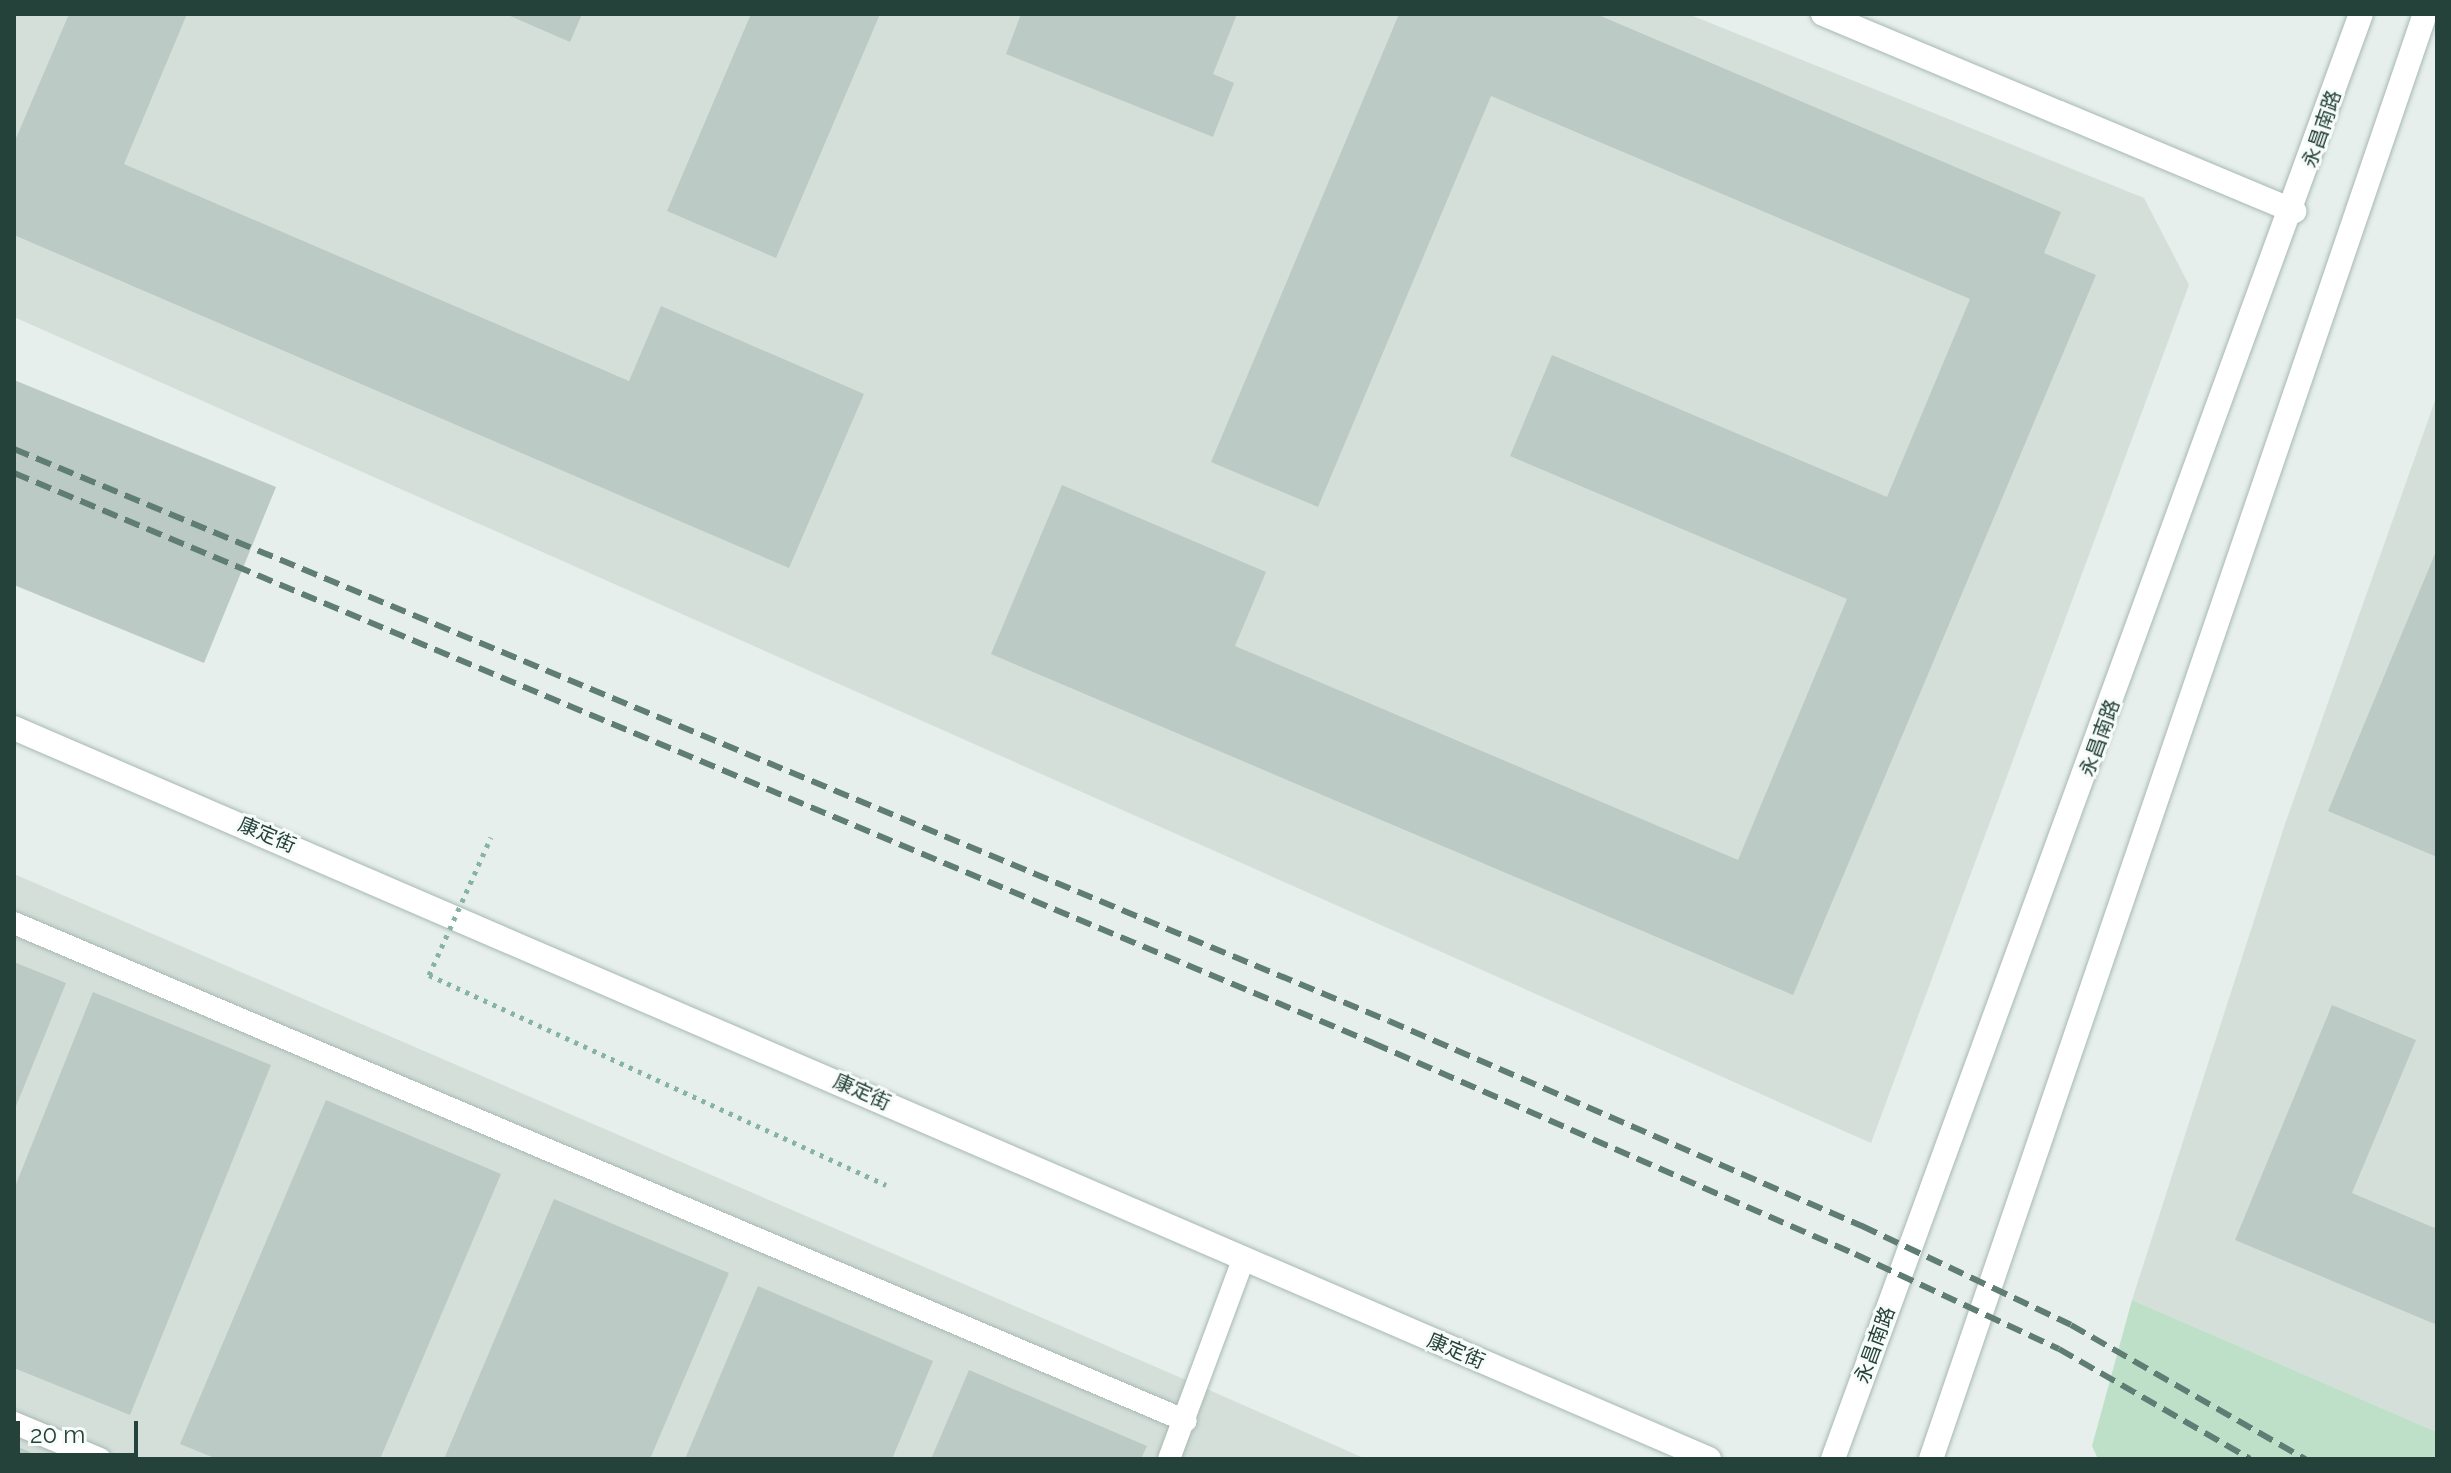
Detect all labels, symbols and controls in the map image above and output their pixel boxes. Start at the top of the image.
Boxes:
street label: 永昌南路 [2298,87,2346,171]
street label: 永昌南路 [2075,696,2125,780]
street label: 康定街 [235,812,299,858]
street label: 康定街 [830,1069,894,1115]
street label: 永昌南路 [1850,1303,1900,1387]
street label: 康定街 [1424,1328,1488,1374]
scale bar [20,1405,142,1455]
text: 20 m [30,1420,85,1449]

